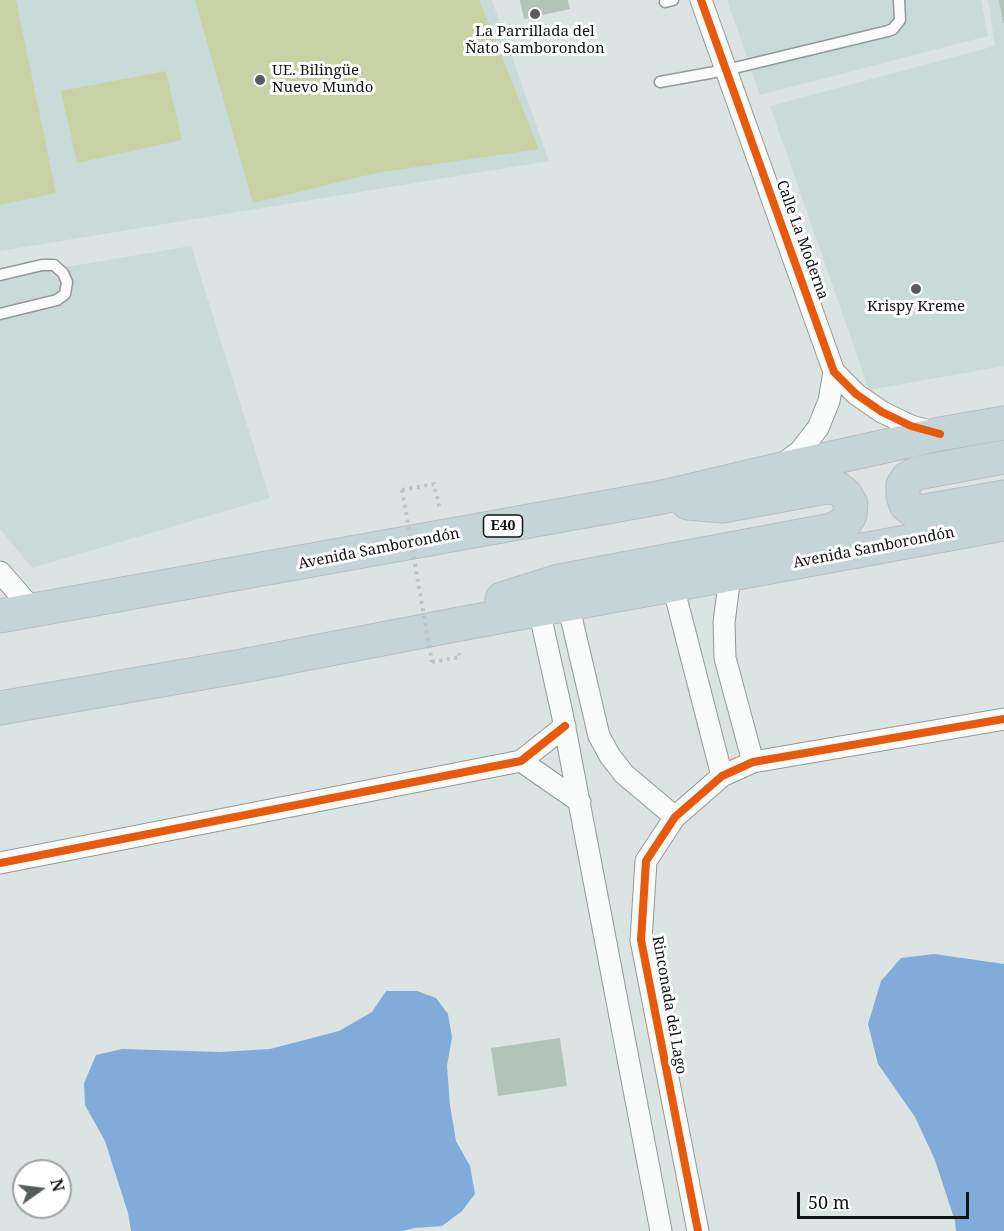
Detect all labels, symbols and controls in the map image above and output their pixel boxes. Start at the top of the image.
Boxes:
marker: La Parrillada del Ñato Samborondon [528,7,542,21]
place label: La Parrillada del Ñato Samborondon [465,23,605,58]
place label: UE. Bilingüe Nuevo Mundo [272,62,373,97]
marker: UE. Bilingüe Nuevo Mundo [253,73,267,87]
street label: Calle La Moderna [772,178,832,302]
marker: Krispy Kreme [909,282,923,296]
place label: Krispy Kreme [867,298,965,316]
road number: E40 [484,515,522,537]
street label: Avenida Samborondón [792,524,956,572]
street label: Avenida Samborondón [297,525,461,573]
street label: Rinconada del Lago [648,934,690,1076]
north arrow [12,1159,72,1219]
text: N [45,1176,70,1194]
scale bar [800,1180,972,1218]
text: 50 m [808,1190,850,1214]

